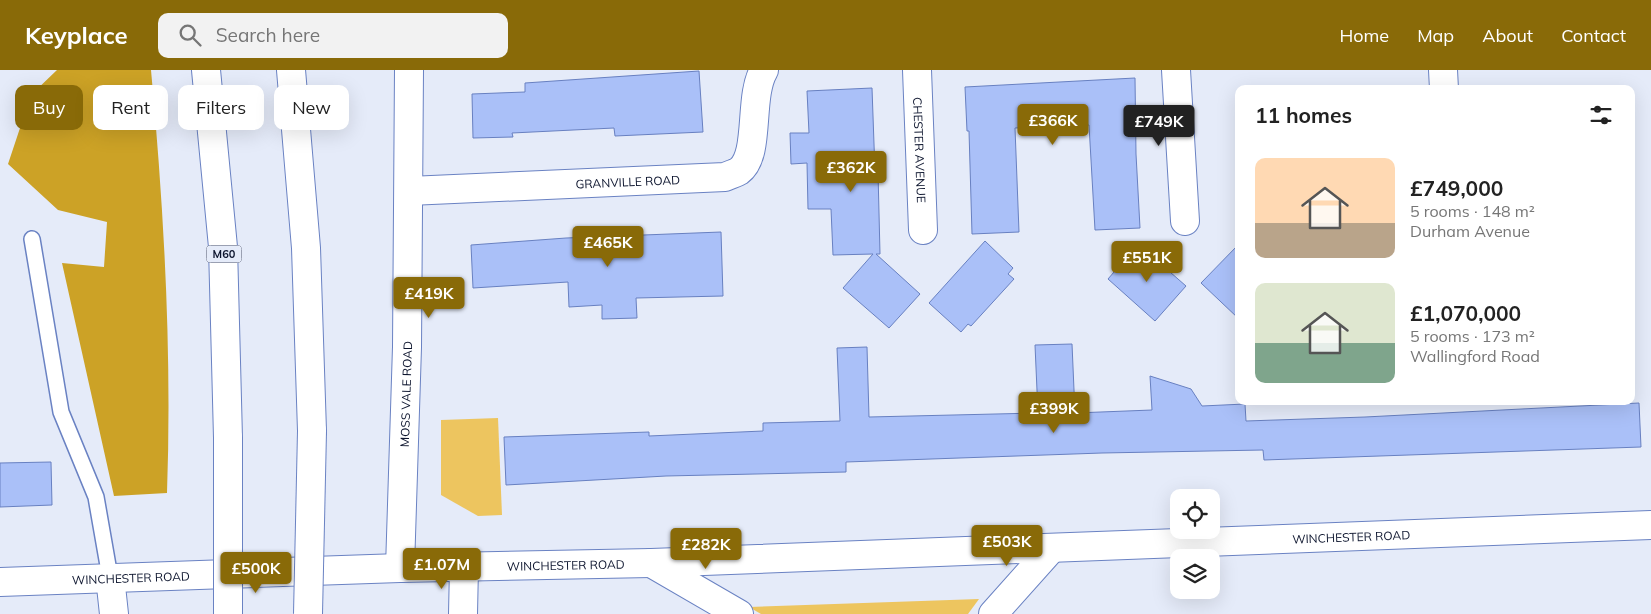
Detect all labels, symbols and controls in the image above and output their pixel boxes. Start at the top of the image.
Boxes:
search box [158,13,508,58]
text: Keyplace [25,20,128,50]
icon: search [176,21,204,49]
text: Search here [216,23,320,47]
text: Home [1339,24,1389,47]
text: Map [1417,24,1454,47]
text: About [1482,24,1533,47]
text: Contact [1561,24,1626,47]
chip: Buy [15,85,83,130]
chip: Rent [93,85,168,130]
chip: Filters [178,85,264,130]
chip: New [274,85,349,130]
street label: CHESTER AVENUE [911,97,929,203]
icon: filters [1587,101,1615,129]
text: 11 homes [1255,102,1352,128]
pin: £366K [1018,104,1088,146]
pin: £749K [1124,104,1194,147]
text: £366K [1028,110,1078,130]
text: £749K [1134,111,1184,131]
pin: £362K [816,150,886,193]
text: £362K [826,157,876,177]
street label: GRANVILLE ROAD [575,171,680,191]
text: £749,000 [1410,175,1503,201]
icon: home [1295,178,1355,238]
text: 5 rooms · 148 m² [1410,201,1535,221]
text: Durham Avenue [1410,221,1530,241]
pin: £465K [573,226,643,268]
text: £465K [583,232,633,252]
pin: £551K [1112,240,1182,283]
road number: M60 [206,245,242,262]
text: £551K [1122,247,1172,267]
pin: £419K [394,276,464,319]
text: £419K [404,283,454,303]
text: £1,070,000 [1410,300,1521,326]
icon: home [1295,303,1355,363]
text: 5 rooms · 173 m² [1410,326,1535,346]
street label: MOSS VALE ROAD [396,341,415,447]
text: Wallingford Road [1410,346,1540,366]
pin: £399K [1019,392,1089,434]
text: £399K [1029,398,1079,418]
map controls [1170,489,1220,599]
button: locate [1170,489,1220,539]
pin: £503K [972,524,1042,567]
street label: WINCHESTER ROAD [1292,527,1410,546]
pin: £282K [671,528,741,570]
text: £503K [982,531,1032,551]
text: £282K [681,534,731,554]
pin: £1.07M [401,548,483,590]
button: layers [1170,549,1220,599]
pin: £500K [221,552,291,594]
text: £1.07M [414,554,470,574]
street label: WINCHESTER ROAD [507,556,625,573]
text: £500K [231,558,281,578]
street label: WINCHESTER ROAD [72,568,190,587]

